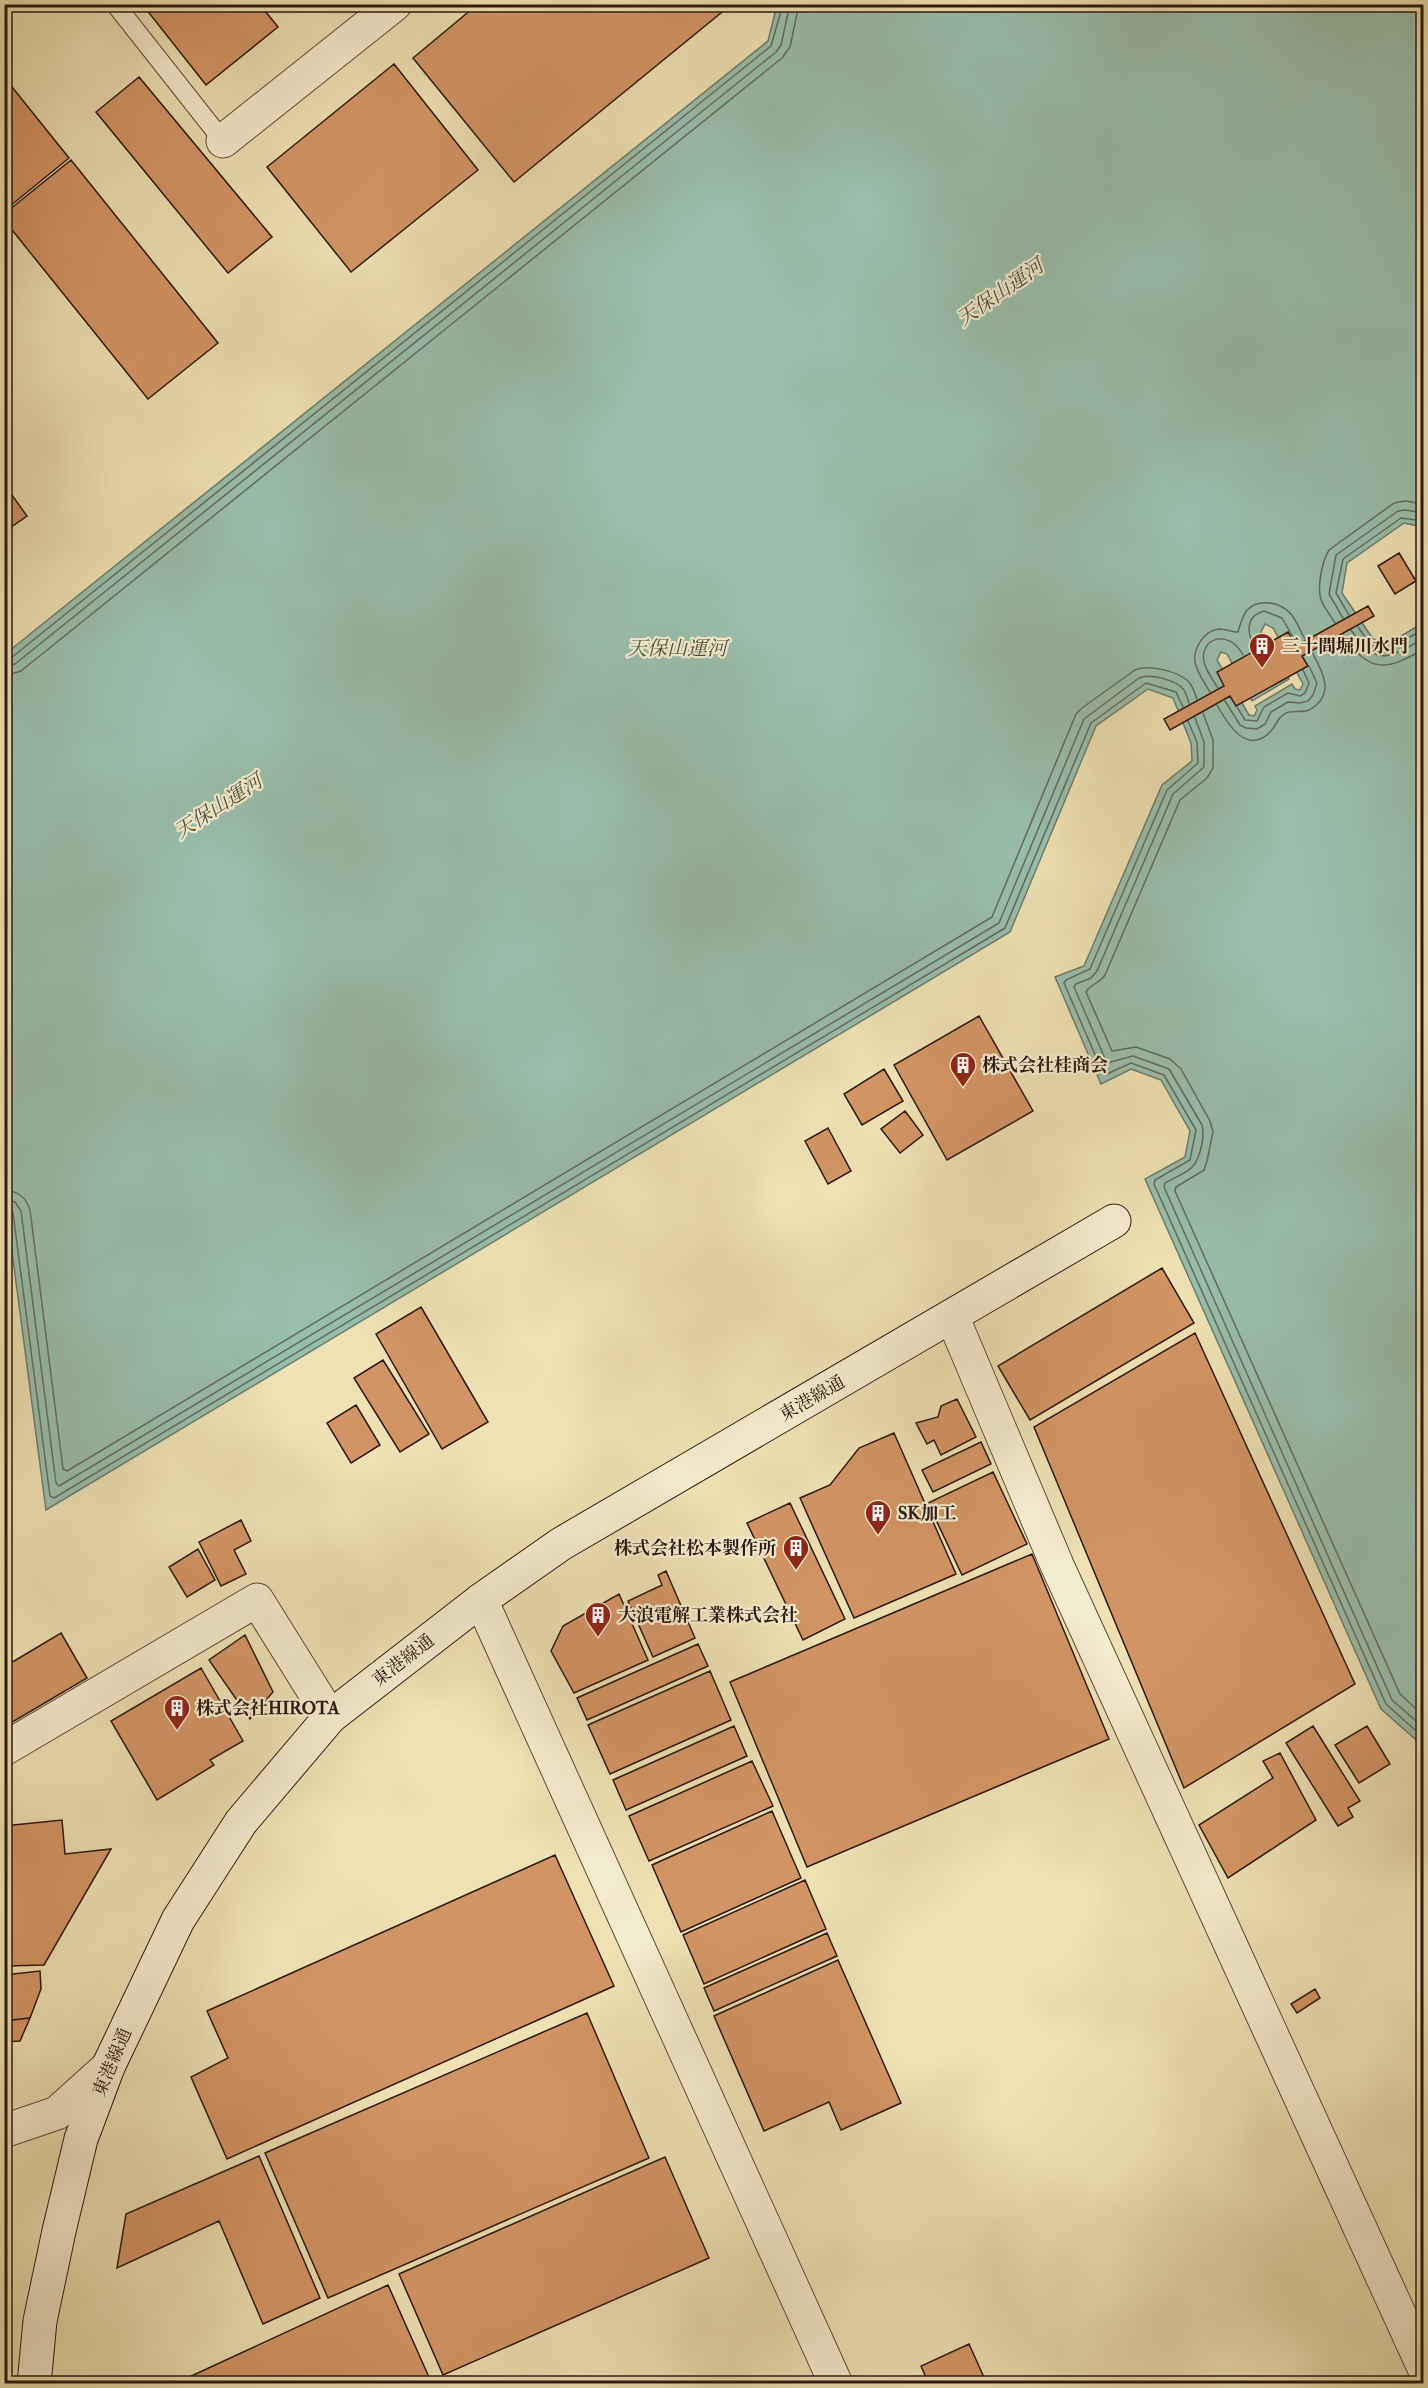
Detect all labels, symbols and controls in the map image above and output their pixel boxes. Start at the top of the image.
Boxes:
water label: 天保山運河 [953,253,1050,331]
building icon: 三十間堀川水門 [1247,631,1277,669]
place label: 三十間堀川水門 [1282,636,1408,657]
water label: 天保山運河 [627,637,730,660]
water label: 天保山運河 [170,768,269,843]
building icon: 株式会社桂商会 [948,1050,978,1088]
place label: 株式会社桂商会 [982,1055,1108,1076]
street label: 東港線通 [776,1371,849,1426]
building icon: SK加工 [863,1498,893,1536]
place label: SK加工 [898,1503,956,1524]
building icon: 株式会社松本製作所 [781,1533,811,1571]
place label: 株式会社松本製作所 [614,1538,776,1559]
building icon: 大浪電解工業株式会社 [583,1600,613,1638]
place label: 大浪電解工業株式会社 [618,1605,798,1626]
street label: 東港線通 [368,1630,438,1691]
building icon: 株式会社HIROTA [162,1693,192,1731]
place label: 株式会社HIROTA [196,1698,341,1719]
street label: 東港線通 [89,2025,136,2099]

